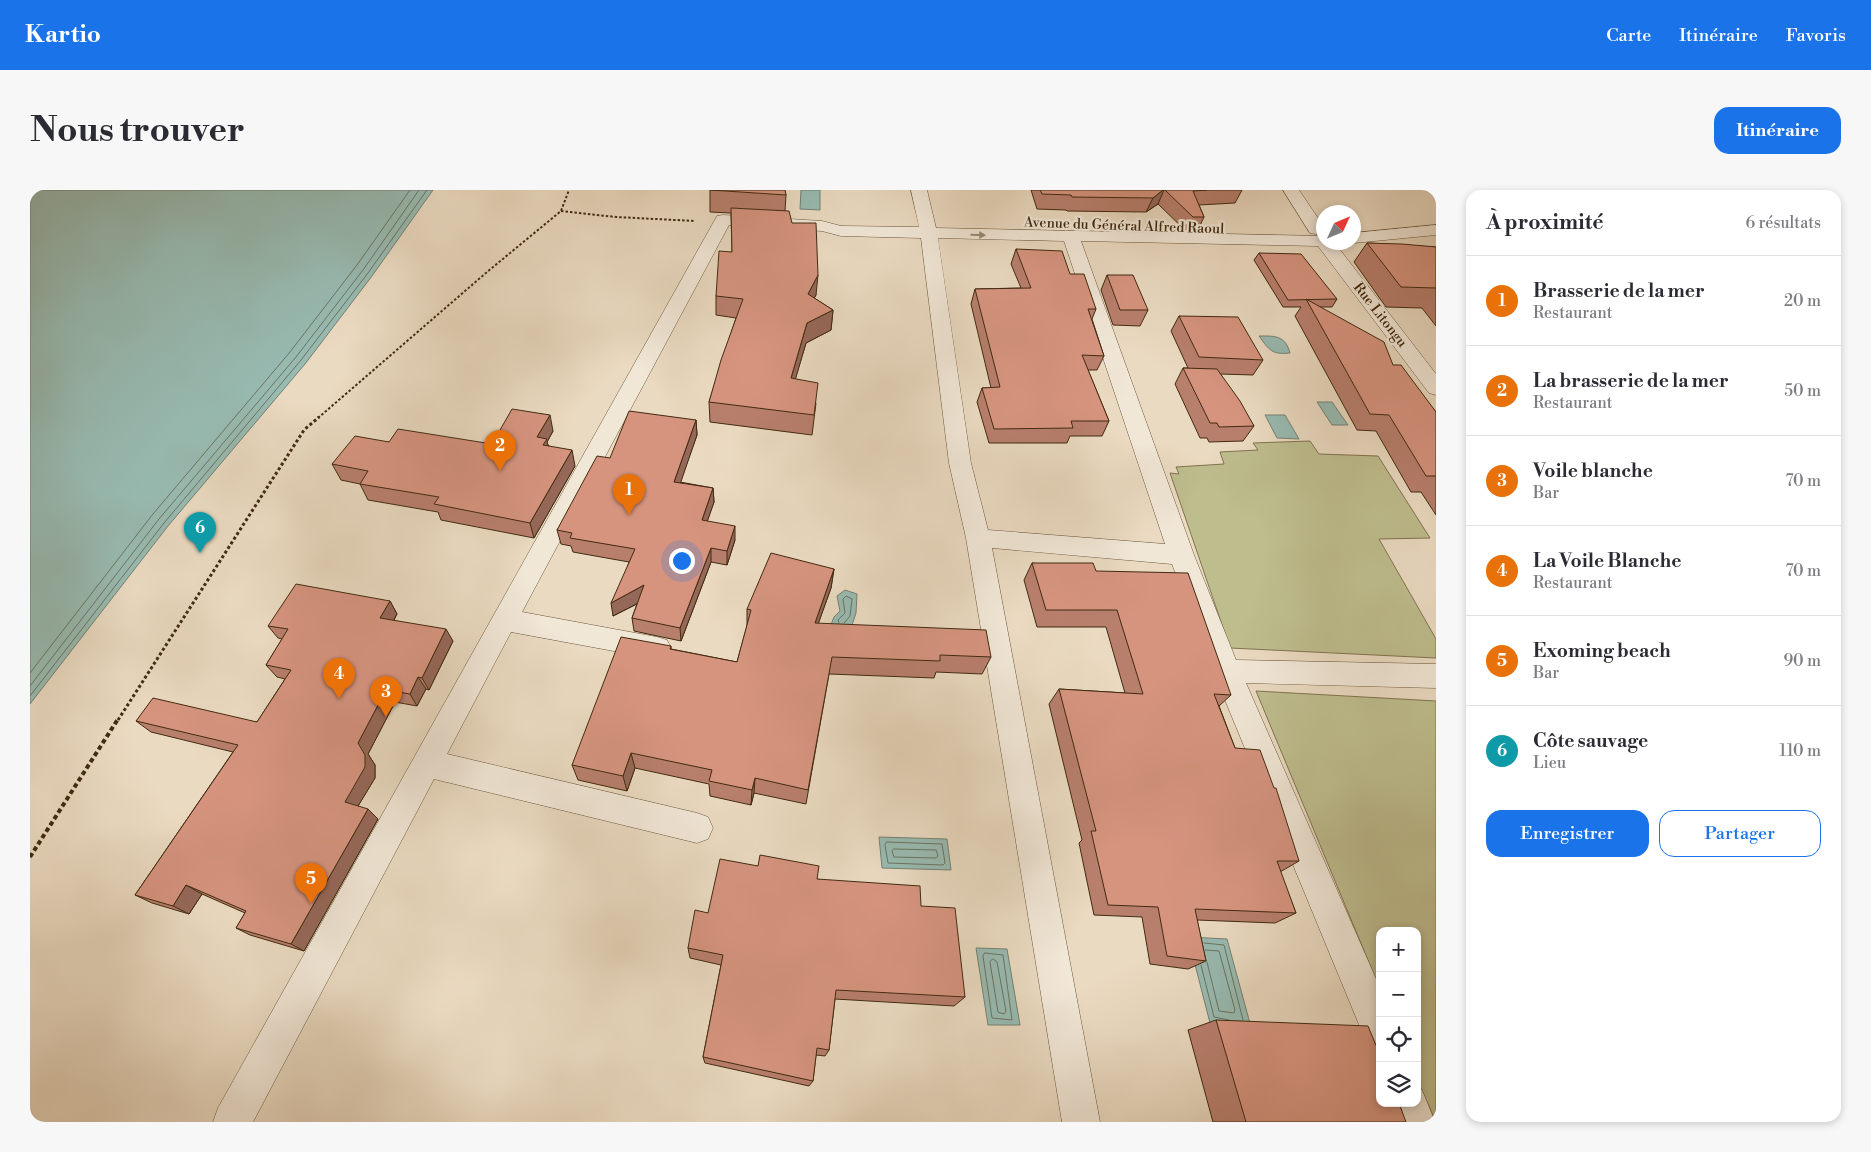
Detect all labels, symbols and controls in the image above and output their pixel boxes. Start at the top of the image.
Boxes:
text: Kartio [25,20,101,50]
text: Carte [1606,24,1651,47]
text: Itinéraire [1679,24,1758,47]
text: Favoris [1786,24,1846,47]
button: Itinéraire [1714,107,1841,154]
text: Nous trouver [30,109,245,152]
north arrow [1316,205,1361,250]
text: À proximité [1486,210,1603,236]
street label: Avenue du Général Alfred Raoul [1022,213,1225,238]
text: 6 résultats [1746,213,1821,233]
one-way arrow [970,231,986,239]
street label: Rue Litongu [1349,279,1411,351]
text: Brasserie de la mer [1533,279,1705,303]
text: 1 [1498,291,1506,311]
text: 20 m [1784,291,1821,311]
text: Restaurant [1533,303,1612,323]
text: La brasserie de la mer [1533,369,1729,393]
text: 2 [1497,381,1507,401]
text: 50 m [1784,381,1821,401]
text: Restaurant [1533,393,1612,413]
pin: 2 [484,430,516,471]
text: Voile blanche [1533,459,1653,483]
text: 3 [1497,471,1507,491]
text: 70 m [1785,471,1821,491]
pin: 1 [613,474,645,515]
text: Bar [1533,483,1559,503]
pin: 6 [184,512,216,553]
your location [669,548,695,574]
text: La Voile Blanche [1533,549,1681,573]
text: 4 [1497,561,1507,581]
text: 70 m [1785,561,1821,581]
text: Restaurant [1533,573,1612,593]
text: Exoming beach [1533,639,1671,663]
text: 5 [1497,651,1507,671]
text: 90 m [1783,651,1821,671]
pin: 4 [323,658,355,699]
text: Bar [1533,663,1559,683]
pin: 3 [370,676,402,717]
text: Côte sauvage [1533,729,1648,753]
text: 6 [1497,741,1507,761]
text: 110 m [1779,741,1821,761]
text: Lieu [1533,753,1566,773]
button: Enregistrer [1486,810,1649,857]
button: Partager [1659,810,1821,857]
pin: 5 [295,863,327,904]
map controls [1376,927,1421,1107]
button: + [1376,927,1421,972]
button: − [1376,972,1421,1017]
button: locate [1376,1017,1421,1062]
button: layers [1376,1062,1421,1107]

